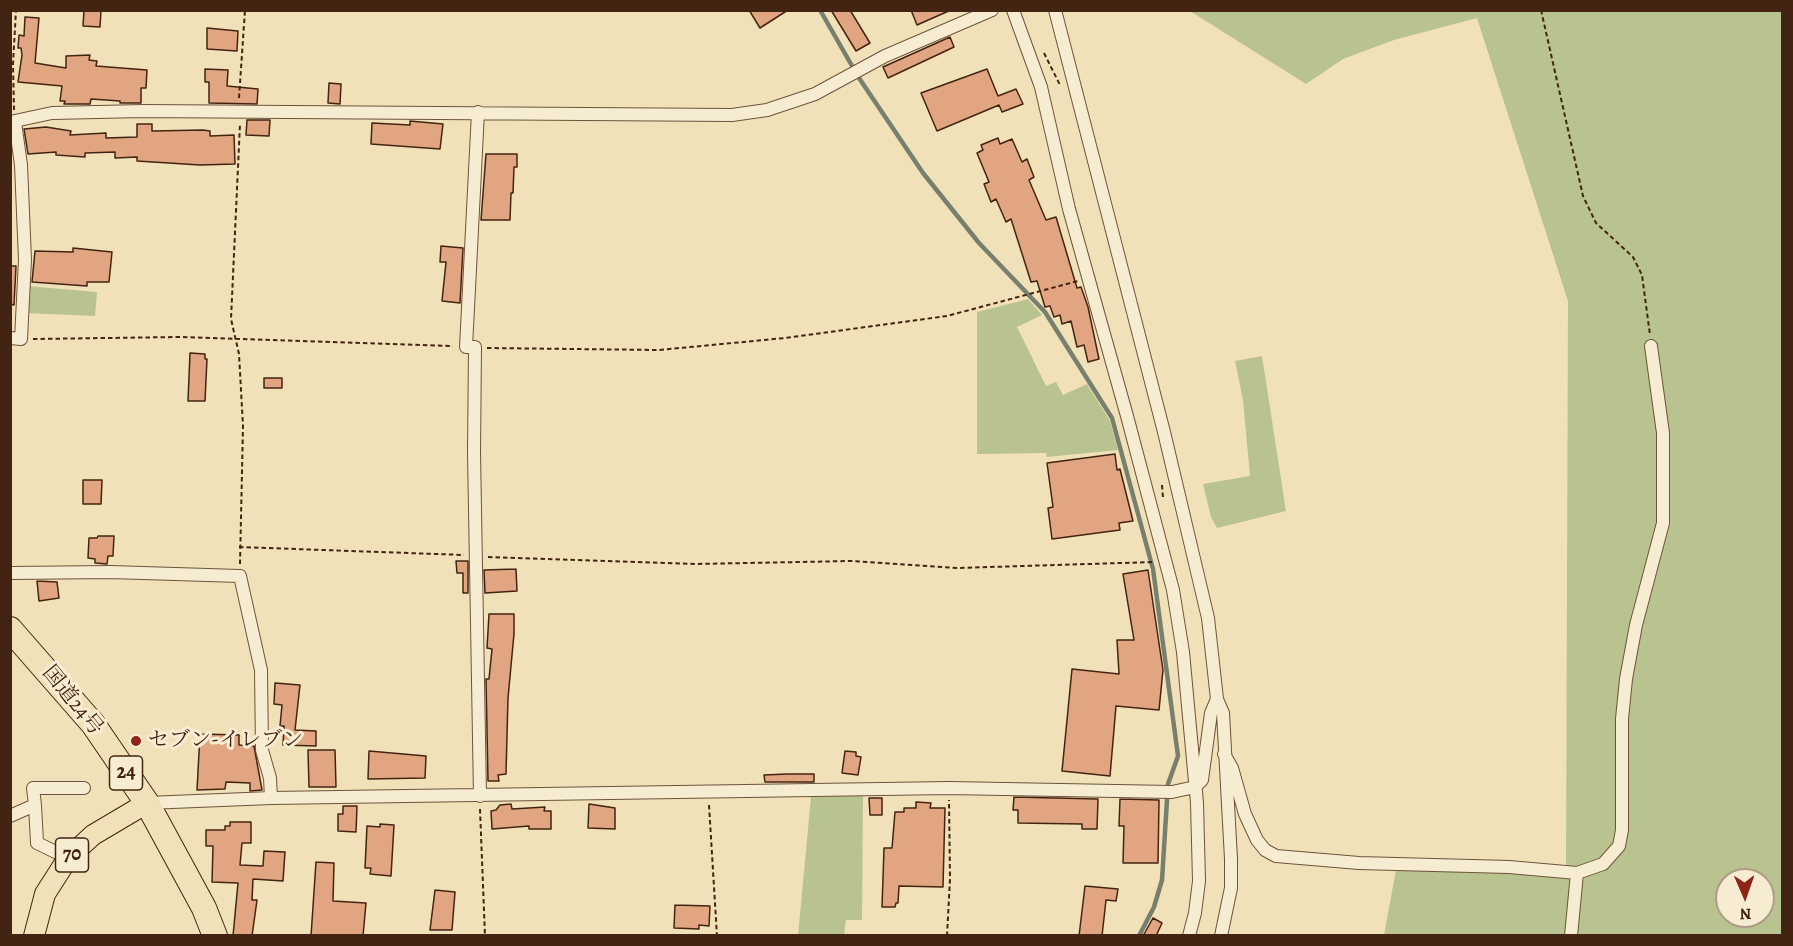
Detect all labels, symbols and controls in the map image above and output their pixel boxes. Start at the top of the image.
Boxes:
street label: 国道24号 [36,661,108,741]
place label: セブン-イレブン [148,728,303,754]
marker: セブン-イレブン [129,734,143,748]
road number: 24 [110,756,142,790]
road number: 70 [56,838,88,872]
north arrow [1715,868,1775,928]
text: N [1739,903,1752,925]

